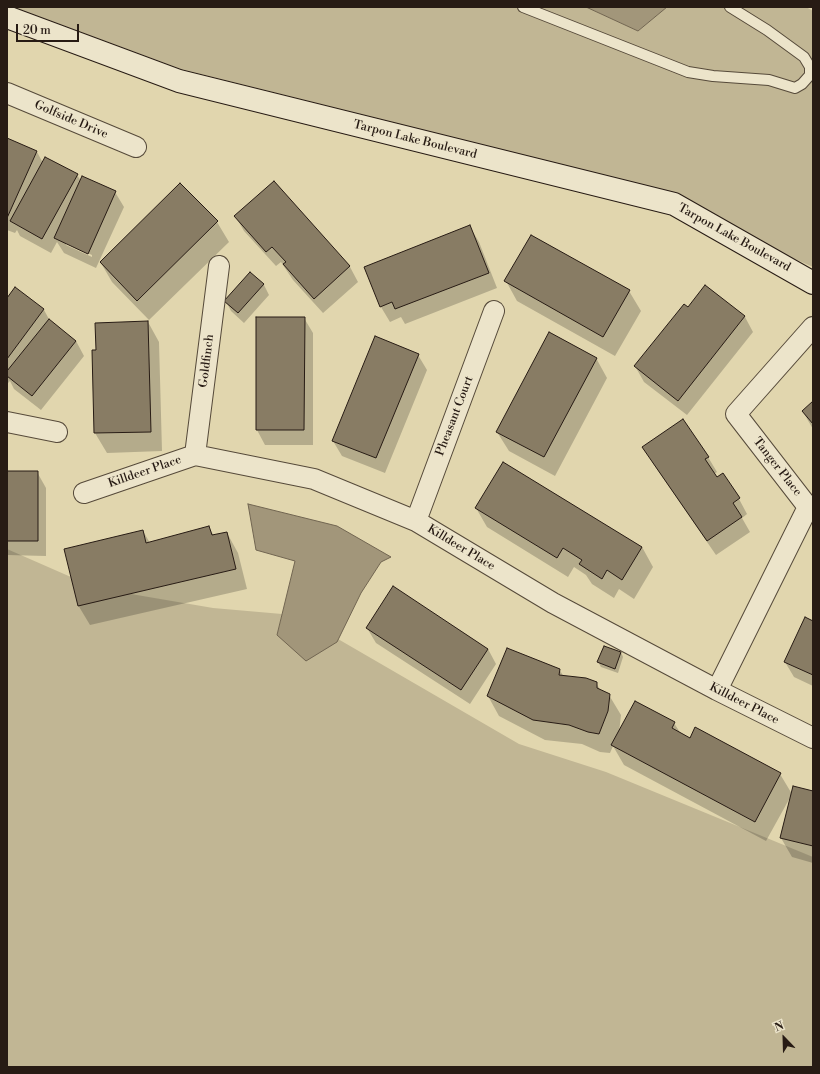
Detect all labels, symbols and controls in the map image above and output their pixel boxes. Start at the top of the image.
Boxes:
scale bar [18,16,81,42]
text: 20 m [23,23,51,38]
street label: Golfside Drive [32,98,110,142]
street label: Tarpon Lake Boulevard [352,118,478,162]
street label: Tarpon Lake Boulevard [675,201,793,275]
street label: Goldfinch [197,334,217,388]
street label: Pheasant Court [433,374,477,458]
street label: Tanger Place [750,435,804,499]
street label: Killdeer Place [107,453,183,491]
street label: Killdeer Place [425,522,497,574]
street label: Killdeer Place [707,680,781,728]
north arrow [764,1018,804,1058]
text: N [773,1019,786,1035]

